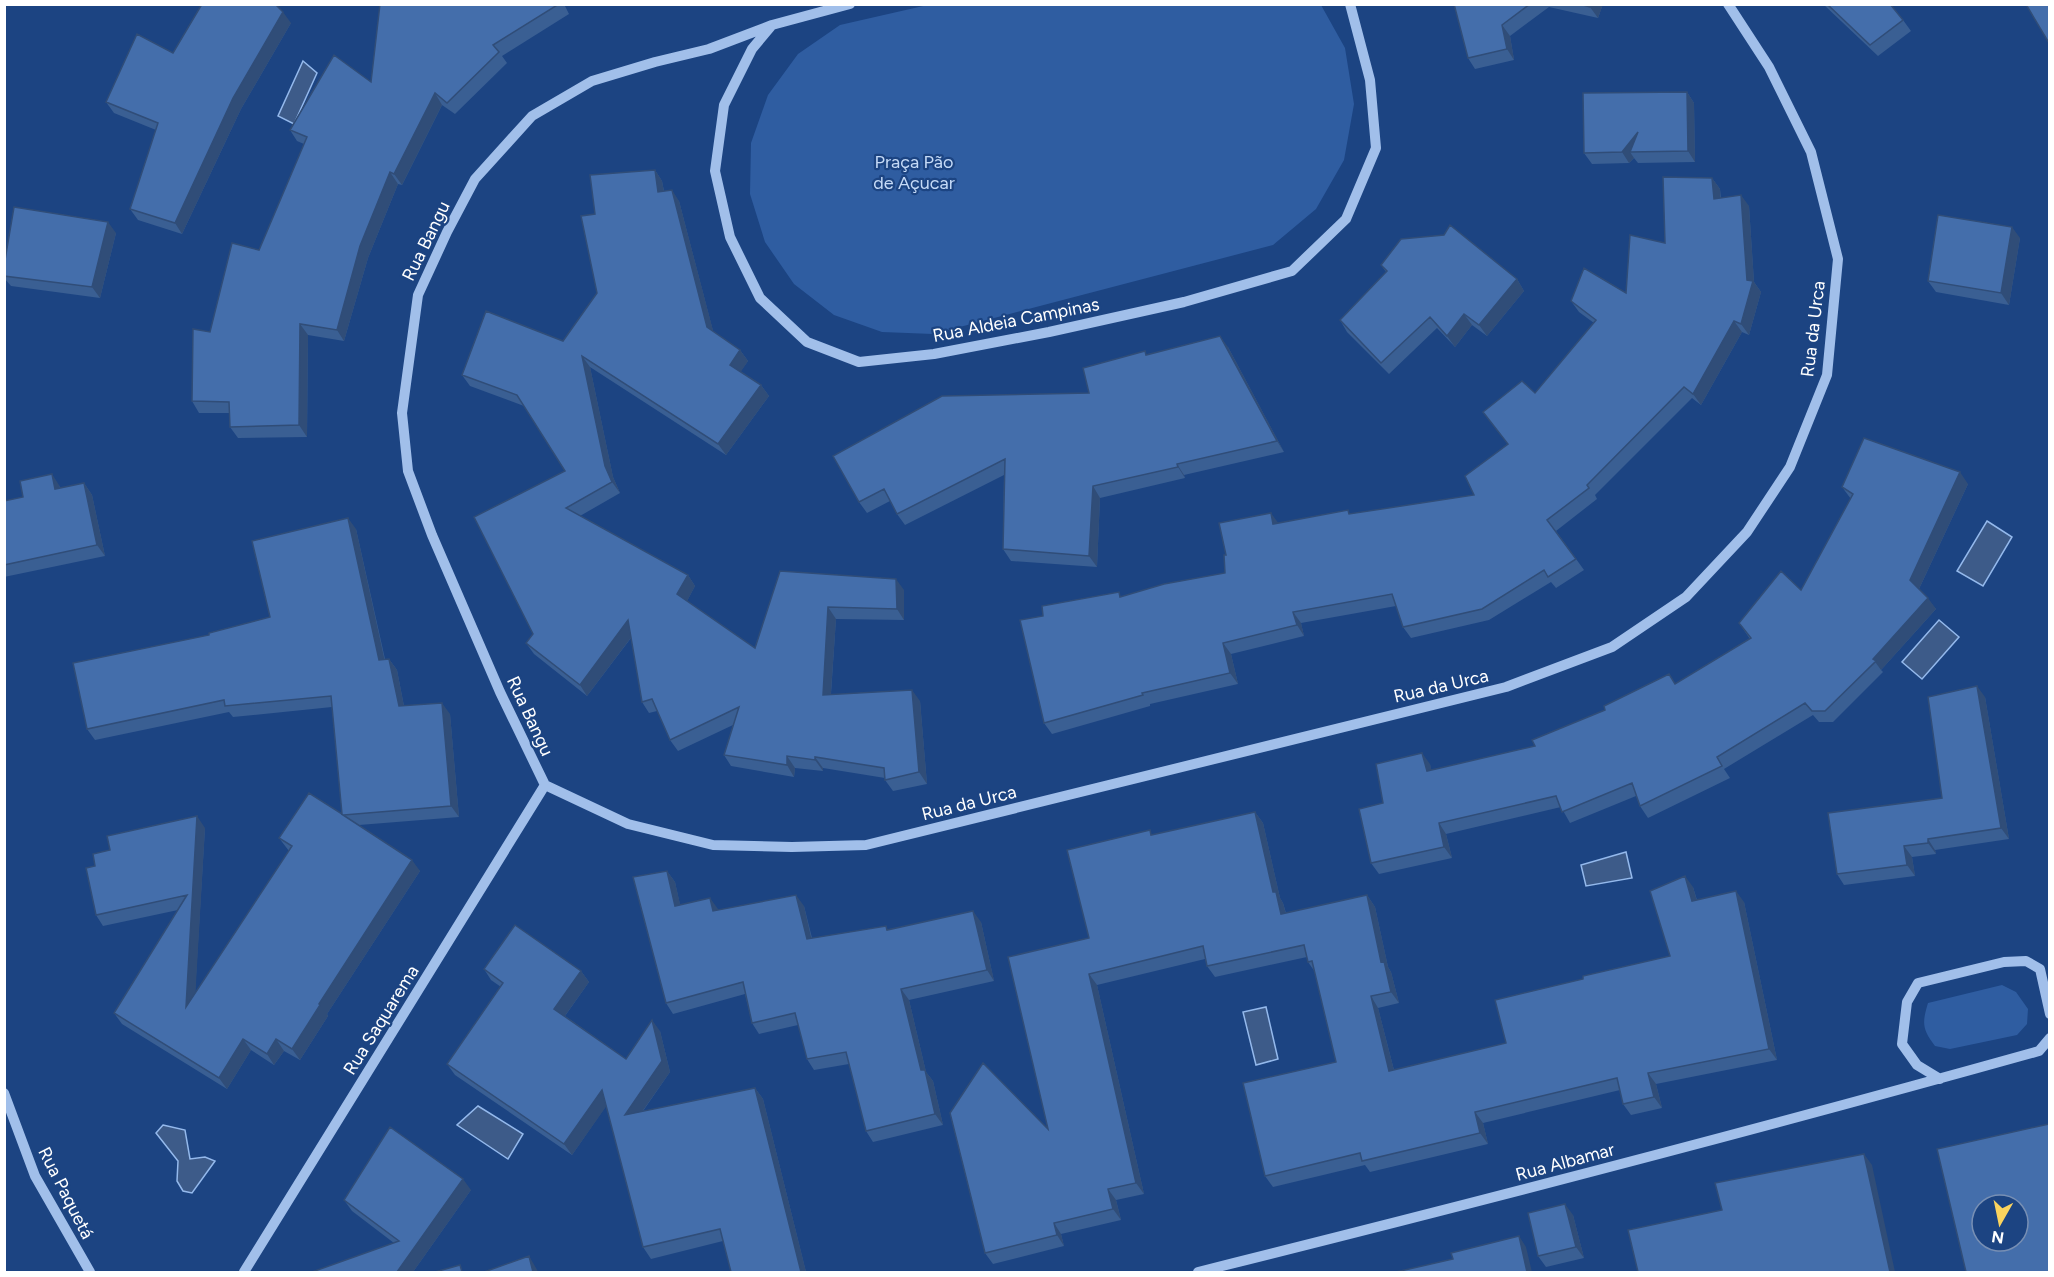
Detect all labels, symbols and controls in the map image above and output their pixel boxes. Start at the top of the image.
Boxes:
park label: Praça Pão de Açucar [873,151,955,194]
street label: Rua Bangu [397,198,455,284]
street label: Rua da Urca [1796,280,1830,378]
street label: Rua Aldeia Campinas [931,293,1101,347]
street label: Rua da Urca [1391,664,1491,708]
street label: Rua Bangu [502,672,558,760]
street label: Rua da Urca [919,781,1019,825]
street label: Rua Saquarema [338,961,424,1079]
street label: Rua Albamar [1513,1138,1617,1186]
street label: Rua Paquetá [33,1143,99,1243]
north arrow [1970,1193,2030,1253]
text: N [1990,1227,2005,1248]

